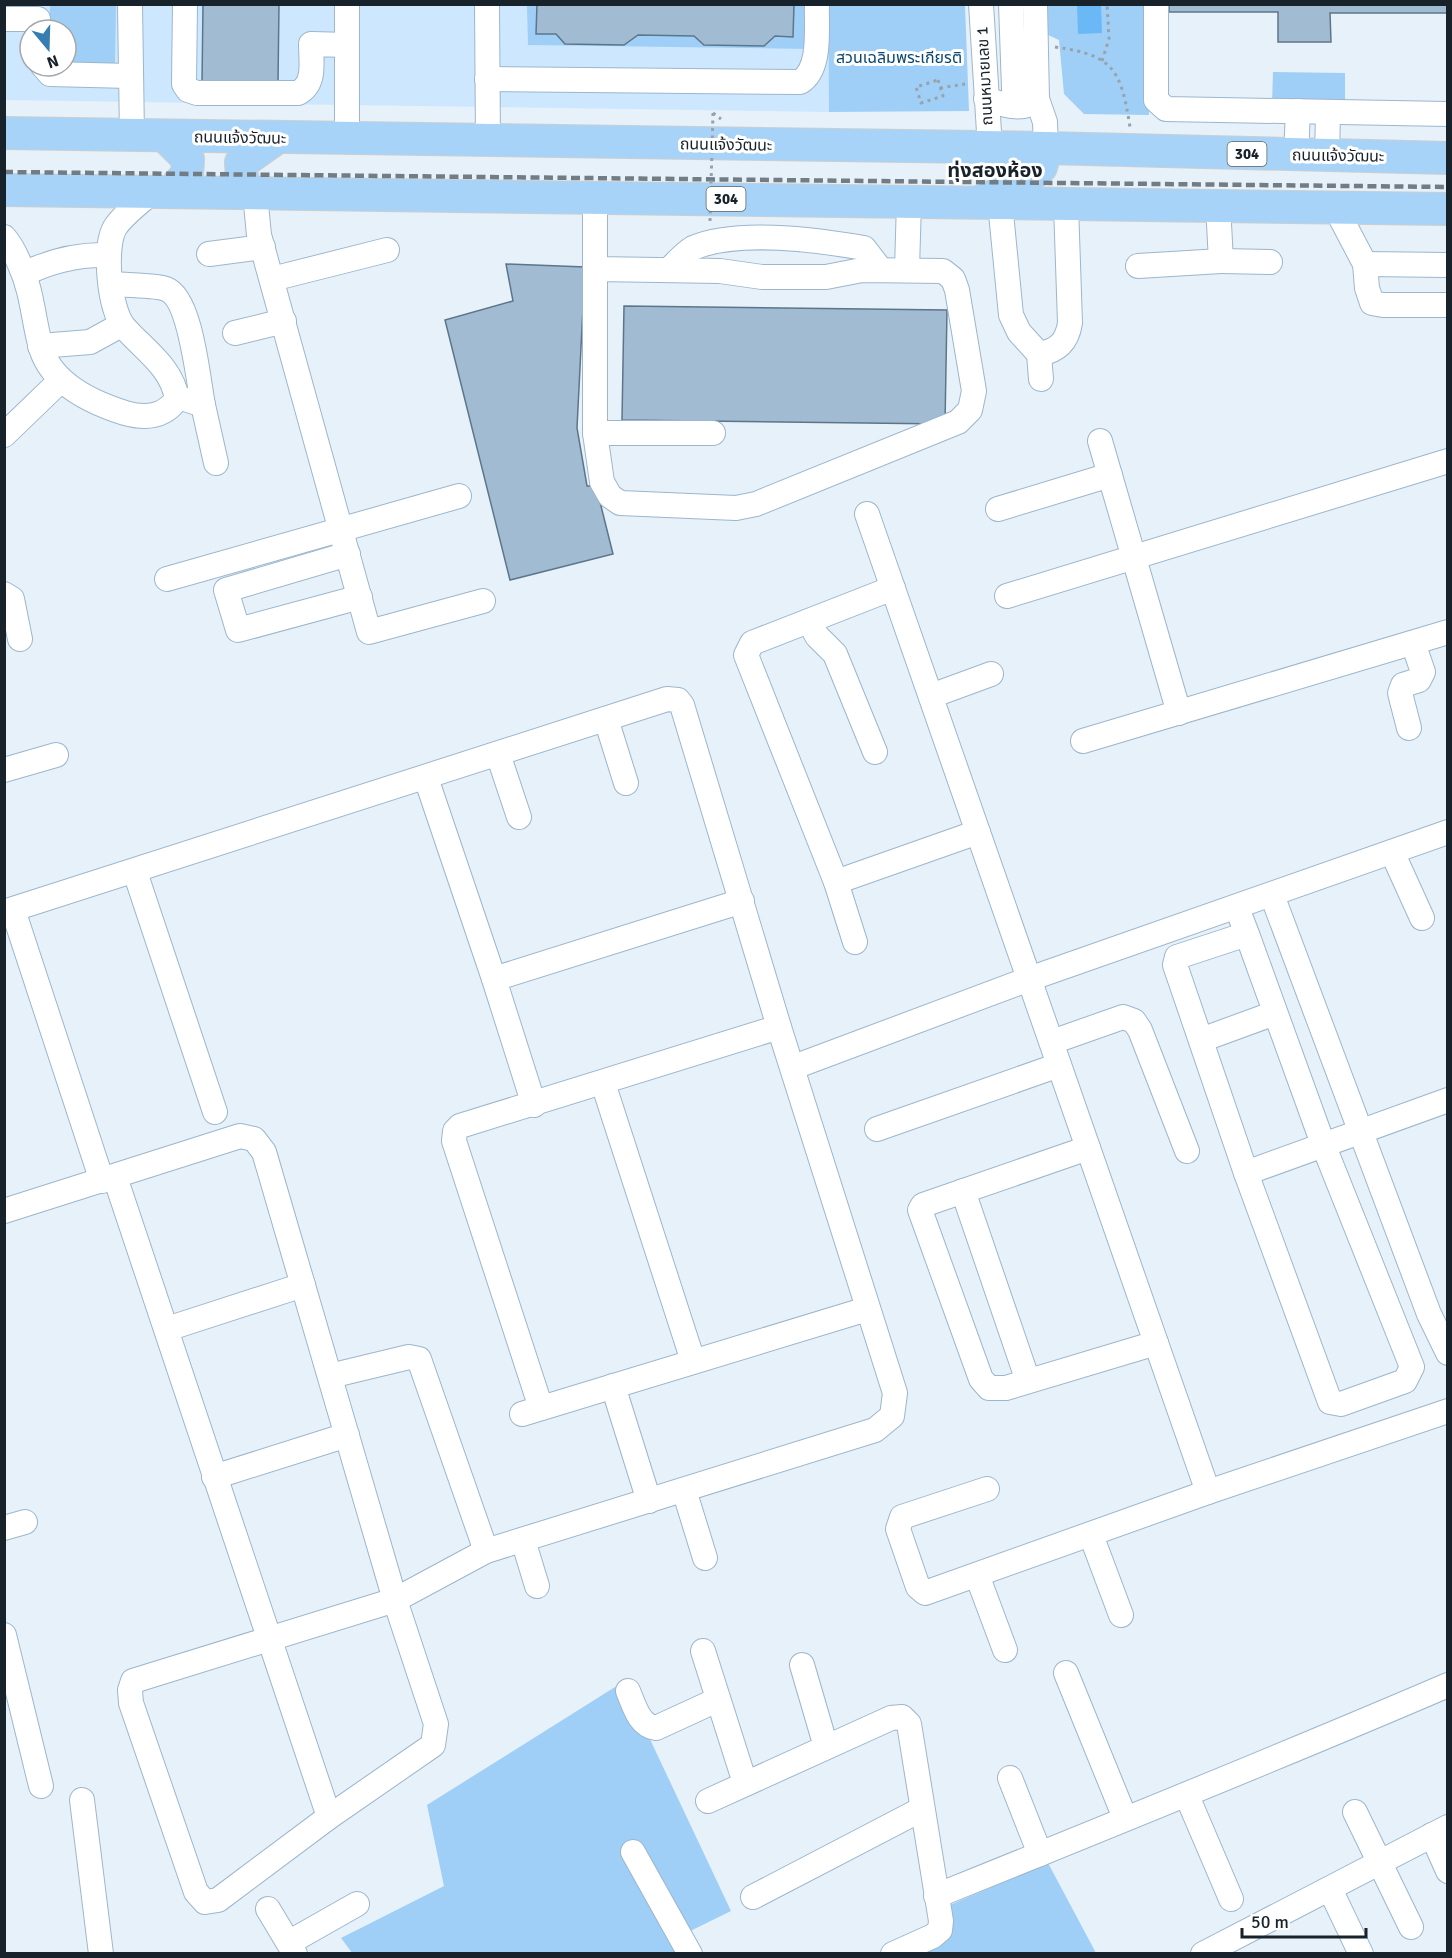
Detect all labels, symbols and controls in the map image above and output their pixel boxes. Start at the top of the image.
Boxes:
north arrow [18,18,78,78]
street label: ถนนหมายเลข 1 [972,26,998,126]
park label: สวนเฉลิมพระเกียรติ [836,48,962,68]
text: N [44,50,61,73]
street label: ถนนแจ้งวัฒนะ [194,127,286,149]
street label: ถนนแจ้งวัฒนะ [680,134,772,156]
road number: 304 [1228,142,1266,166]
street label: ถนนแจ้งวัฒนะ [1292,145,1384,167]
district label: ทุ่งสองห้อง [947,158,1043,183]
road number: 304 [706,187,746,211]
scale bar [1242,1901,1366,1939]
text: 50 m [1251,1911,1289,1933]

